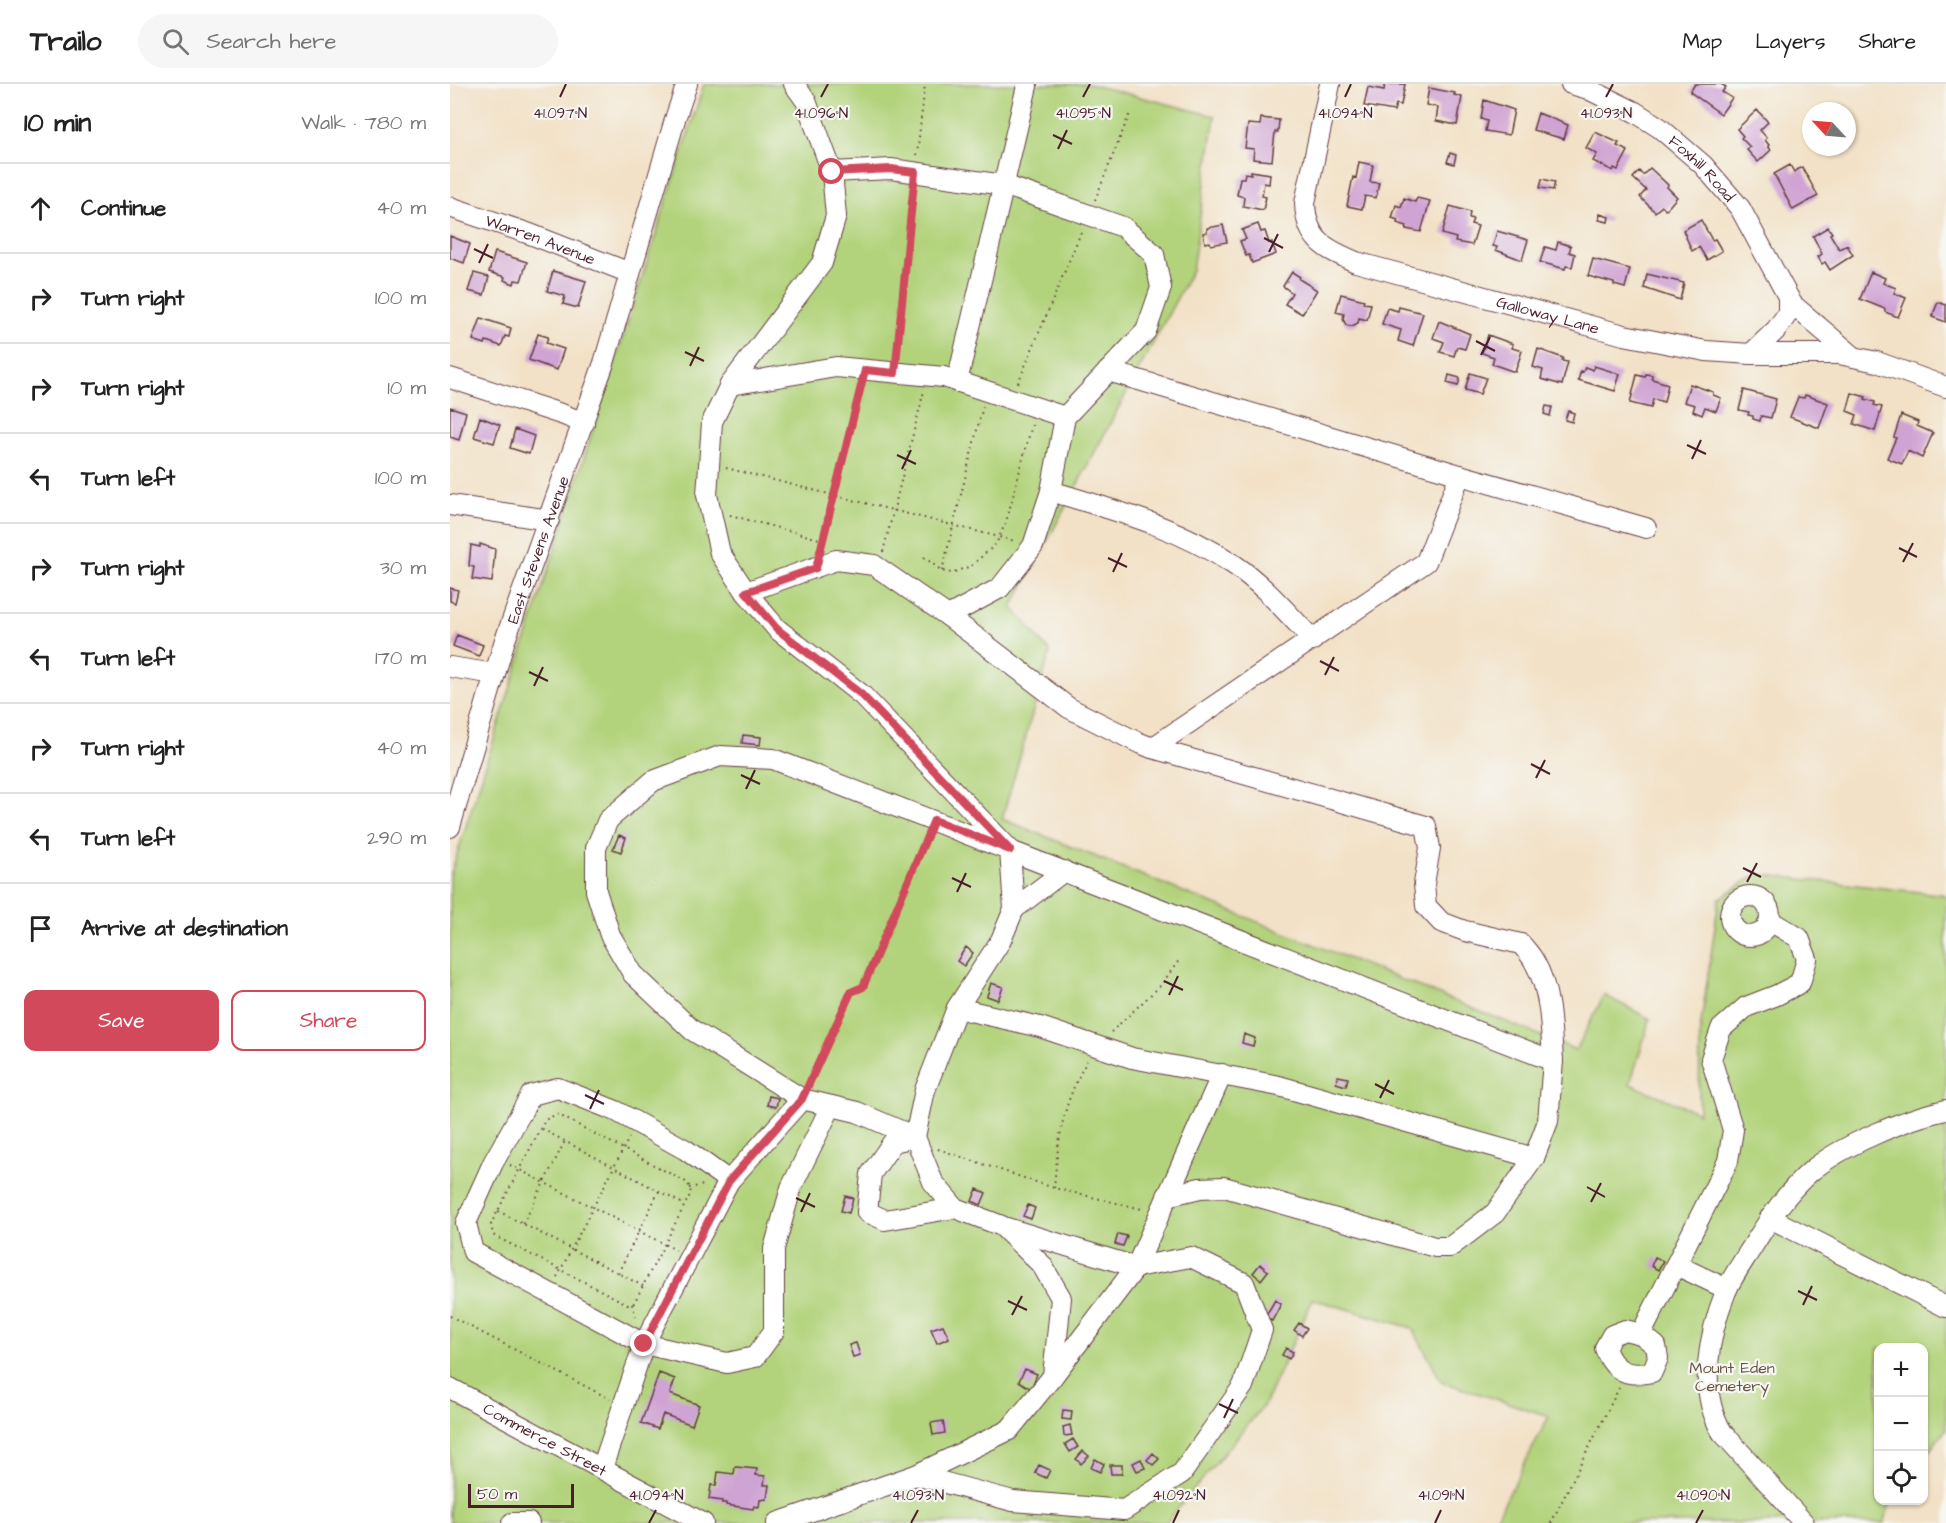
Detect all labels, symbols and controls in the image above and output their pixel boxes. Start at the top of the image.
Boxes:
search box [138,14,558,68]
text: Trailo [30,22,102,61]
icon: search [159,25,192,58]
text: Search here [207,26,336,57]
text: Map [1682,27,1722,56]
text: Layers [1755,27,1825,56]
text: Share [1858,27,1916,56]
north arrow [1802,102,1856,156]
text: 41.097°N [533,103,587,124]
text: 41.096°N [794,103,848,124]
text: 41.095°N [1055,103,1111,124]
text: 41.094°N [1317,103,1373,124]
text: 41.093°N [1580,103,1632,124]
text: 10 min [24,105,91,141]
text: Walk · 780 m [301,109,426,137]
street label: Foxhill Road [1664,130,1740,207]
route start [818,158,844,184]
icon: ahead [24,192,57,225]
text: Continue [81,193,166,224]
text: 40 m [376,194,426,222]
street label: Warren Avenue [482,210,599,271]
icon: right [24,282,57,315]
text: Turn right [81,283,184,314]
text: 100 m [375,284,426,312]
street label: Galloway Lane [1494,291,1602,340]
icon: right [24,372,57,405]
text: Turn right [81,373,184,404]
text: 10 m [387,374,426,402]
icon: left [24,462,57,495]
text: Turn left [81,463,175,494]
text: 100 m [375,464,426,492]
street label: East Stevens Avenue [502,473,575,627]
icon: right [24,552,57,585]
text: Turn right [81,553,184,584]
text: 30 m [380,554,426,582]
icon: left [24,642,57,675]
text: Turn left [81,643,175,674]
text: 170 m [375,644,426,672]
icon: right [24,732,57,765]
text: Turn right [81,733,184,764]
text: 40 m [376,734,426,762]
icon: left [24,822,57,855]
text: Turn left [81,823,175,854]
text: 290 m [367,824,426,852]
icon: arrive [24,912,57,945]
text: Arrive at destination [81,913,288,944]
button: Save [24,990,219,1051]
button: Share [231,990,426,1051]
route end [630,1330,656,1356]
map controls [1874,1343,1928,1505]
button: + [1874,1343,1928,1397]
park label: Mount Eden Cemetery [1689,1357,1775,1398]
button: − [1874,1397,1928,1451]
street label: Commerce Street [479,1398,611,1482]
button: locate [1874,1451,1928,1505]
scale bar [468,1481,574,1508]
text: 50 m [477,1483,517,1505]
text: 41.094°N [628,1485,684,1506]
text: 41.093°N [892,1485,944,1506]
text: 41.092°N [1152,1485,1206,1506]
text: 41.091°N [1418,1485,1464,1506]
text: 41.090°N [1676,1485,1730,1506]

